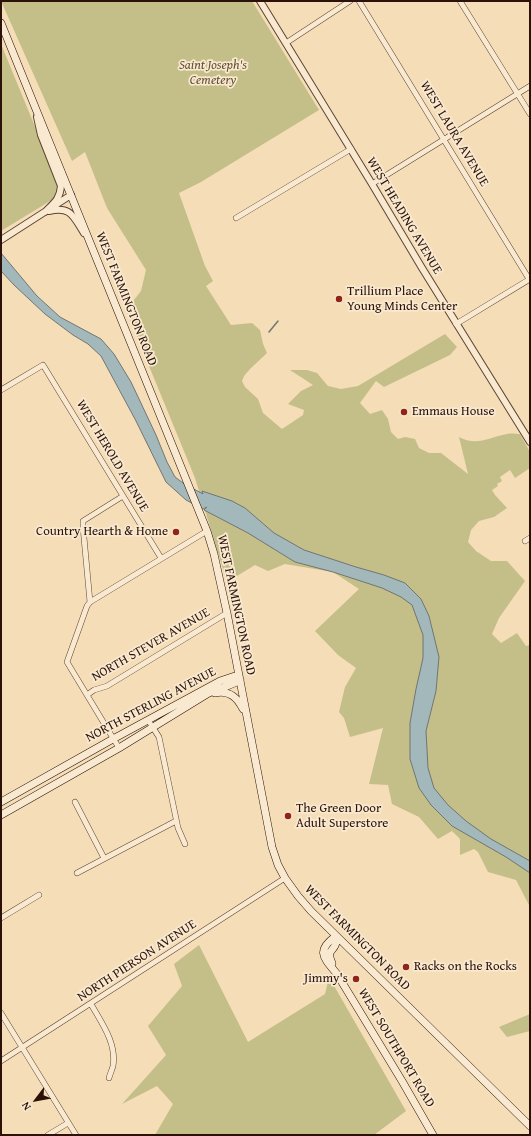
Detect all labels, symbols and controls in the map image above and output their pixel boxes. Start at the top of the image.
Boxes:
park label: Saint Joseph's Cemetery [179,58,247,89]
street label: WEST LAURA AVENUE [416,78,492,190]
street label: WEST HEADING AVENUE [363,155,445,277]
street label: WEST FARMINGTON ROAD [92,230,160,368]
place label: Trillium Place Young Minds Center [347,284,457,315]
marker: Trillium Place Young Minds Center [334,294,344,304]
street label: WEST HEROLD AVENUE [73,397,151,515]
place label: Emmaus House [412,404,495,420]
marker: Emmaus House [399,407,409,417]
place label: Country Hearth & Home [36,524,168,540]
marker: Country Hearth & Home [171,527,181,537]
street label: WEST FARMINGTON ROAD [214,533,258,677]
street label: NORTH STEVER AVENUE [89,605,213,685]
street label: NORTH STERLING AVENUE [83,664,219,746]
place label: The Green Door Adult Superstore [296,801,388,832]
marker: The Green Door Adult Superstore [283,811,293,821]
street label: WEST FARMINGTON ROAD [301,882,413,994]
street label: NORTH PIERSON AVENUE [75,917,199,1005]
place label: Racks on the Rocks [414,959,517,975]
marker: Racks on the Rocks [401,962,411,972]
place label: Jimmy's [304,971,348,987]
marker: Jimmy's [351,974,361,984]
street label: WEST SOUTHPORT ROAD [354,986,438,1110]
north arrow [16,1080,56,1120]
text: N [17,1099,35,1114]

